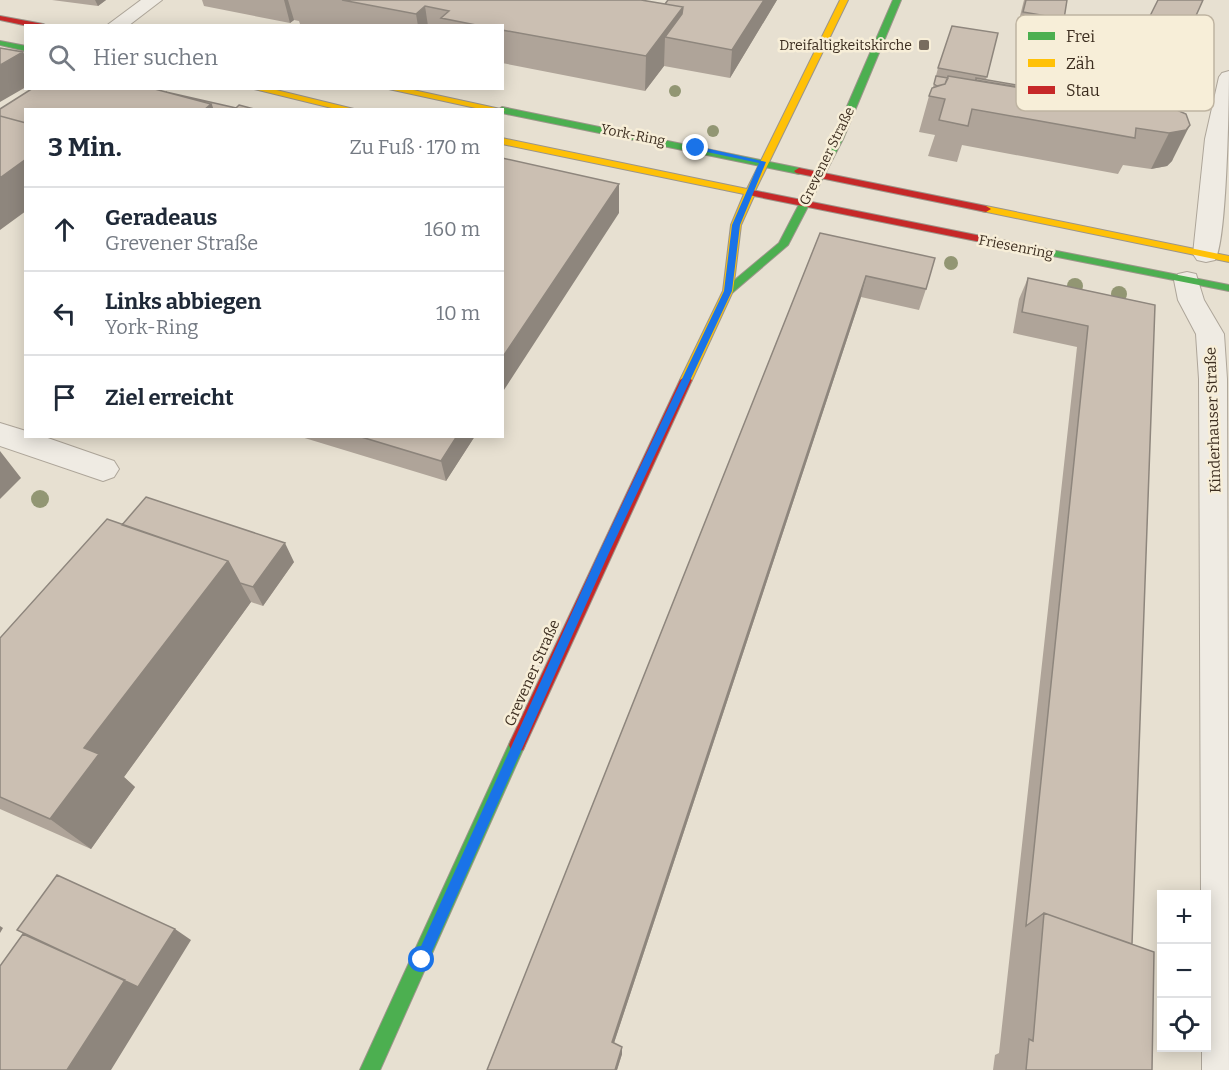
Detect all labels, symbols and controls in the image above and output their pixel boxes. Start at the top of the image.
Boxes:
legend [1016,15,1214,111]
search box [24,24,504,90]
text: Frei [1066,27,1095,46]
place label: Dreifaltigkeitskirche [779,37,912,54]
marker: Dreifaltigkeitskirche [917,38,931,52]
icon: search [45,41,78,74]
text: Hier suchen [93,44,218,71]
text: Zäh [1066,54,1095,73]
text: Stau [1066,81,1100,100]
street label: Grevener Straße [796,104,858,208]
street label: York-Ring [599,120,667,150]
text: 3 Min. [48,132,122,163]
route end [682,134,708,160]
text: Zu Fuß · 170 m [350,135,480,159]
text: Geradeaus [105,204,217,231]
icon: ahead [48,213,81,246]
text: 160 m [424,217,480,241]
text: Grevener Straße [105,231,258,255]
street label: Friesenring [977,231,1055,263]
text: Links abbiegen [105,288,262,315]
icon: left [48,297,81,330]
text: 10 m [436,301,480,325]
text: York-Ring [105,315,199,339]
street label: Kinderhauser Straße [1201,347,1225,493]
icon: arrive [48,381,81,414]
text: Ziel erreicht [105,384,234,411]
street label: Grevener Straße [500,617,564,729]
map controls [1157,890,1211,1052]
button: + [1157,890,1211,944]
button: − [1157,944,1211,998]
route start [408,946,434,972]
button: locate [1157,998,1211,1052]

